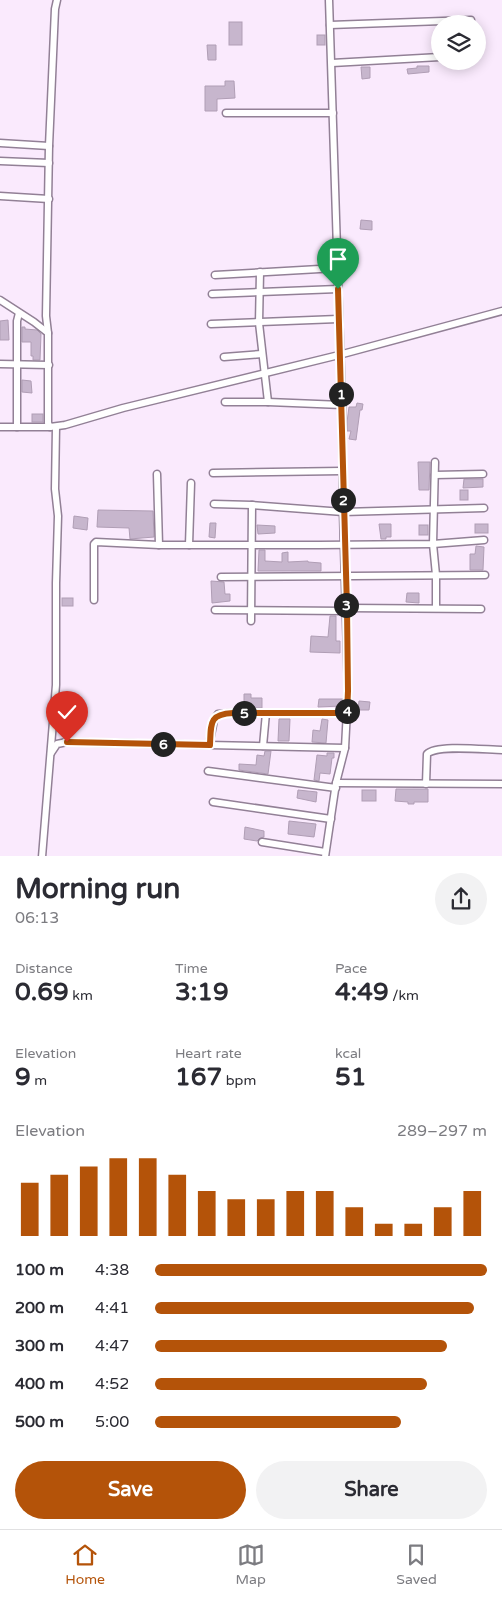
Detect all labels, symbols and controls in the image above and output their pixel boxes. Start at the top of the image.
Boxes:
map controls [431,15,486,70]
button: layers [431,15,486,70]
pin [317,238,359,289]
icon: arrive [324,245,352,273]
pin: 1 [328,382,354,406]
text: 1 [337,386,346,403]
pin: 2 [330,488,356,512]
text: 2 [339,492,348,509]
pin: 3 [334,592,358,618]
text: 3 [342,597,351,614]
pin [46,691,88,742]
icon: check [53,698,81,726]
pin: 4 [334,698,360,724]
pin: 5 [232,700,256,726]
text: 4 [343,703,352,720]
text: 5 [240,705,249,722]
pin: 6 [150,732,176,756]
text: 6 [159,736,168,753]
text: Morning run [15,872,180,906]
button: share [435,873,487,925]
text: 06:13 [15,908,59,928]
text: Distance [15,960,73,977]
text: Time [175,960,208,977]
text: Pace [335,960,367,977]
text: 0.69 [15,977,69,1007]
text: 3:19 [175,977,229,1007]
text: 4:49 [335,977,389,1007]
text: km [69,987,93,1004]
text: /km [389,987,419,1004]
text: Elevation [15,1045,76,1062]
text: Heart rate [175,1045,242,1062]
text: kcal [335,1045,361,1062]
text: 9 [15,1062,31,1092]
text: 167 [175,1062,222,1092]
text: 51 [335,1062,366,1092]
text: m [31,1072,47,1089]
text: bpm [222,1072,256,1089]
text: Elevation [15,1121,85,1141]
text: 289–297 m [397,1121,487,1141]
text: 100 m [15,1260,64,1280]
text: 4:38 [95,1260,129,1280]
text: 200 m [15,1298,64,1318]
text: 4:41 [95,1298,129,1318]
text: 300 m [15,1336,64,1356]
text: 4:47 [95,1336,129,1356]
text: 400 m [15,1374,64,1394]
text: 4:52 [95,1374,129,1394]
text: 500 m [15,1412,64,1432]
text: 5:00 [95,1412,129,1432]
button: Save [15,1461,246,1519]
button: Share [256,1461,487,1519]
tab: Home [65,1541,105,1588]
tab: Map [235,1541,266,1588]
tab: Saved [396,1541,437,1588]

